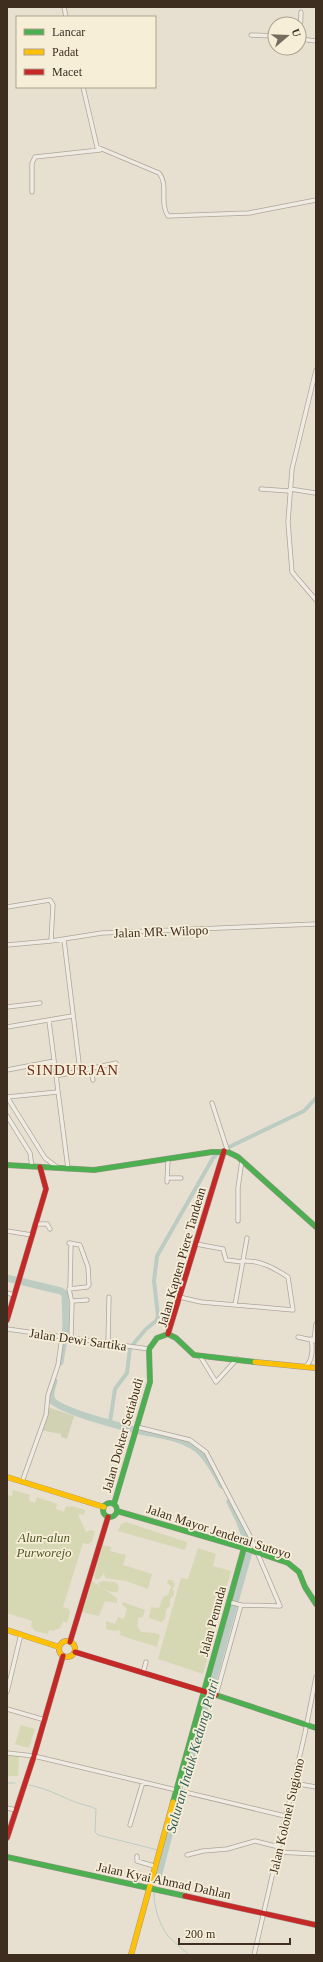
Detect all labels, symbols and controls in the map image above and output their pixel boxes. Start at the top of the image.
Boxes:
legend [16,16,156,88]
north arrow [267,16,307,56]
text: Lancar [52,25,85,39]
text: U [289,27,303,39]
text: Padat [52,45,79,59]
text: Macet [52,65,83,79]
street label: Jalan MR. Wilopo [113,922,209,941]
district label: SINDURJAN [27,1062,119,1078]
street label: Jalan Kapten Piere Tandean [154,1185,209,1329]
street label: Jalan Dewi Sartika [28,1325,128,1354]
street label: Jalan Dokter Setiabudi [99,1376,146,1494]
street label: Jalan Mayor Jenderal Sutoyo [145,1501,293,1562]
park label: Alun-alun Purworejo [15,1530,72,1560]
street label: Jalan Pemuda [196,1584,229,1658]
water label: Saluran Induk Kedung Putri [163,1678,222,1835]
street label: Jalan Kolonel Sugiono [266,1757,307,1876]
street label: Jalan Kyai Ahmad Dahlan [95,1859,233,1902]
scale bar [179,1920,290,1946]
text: 200 m [185,1927,216,1941]

